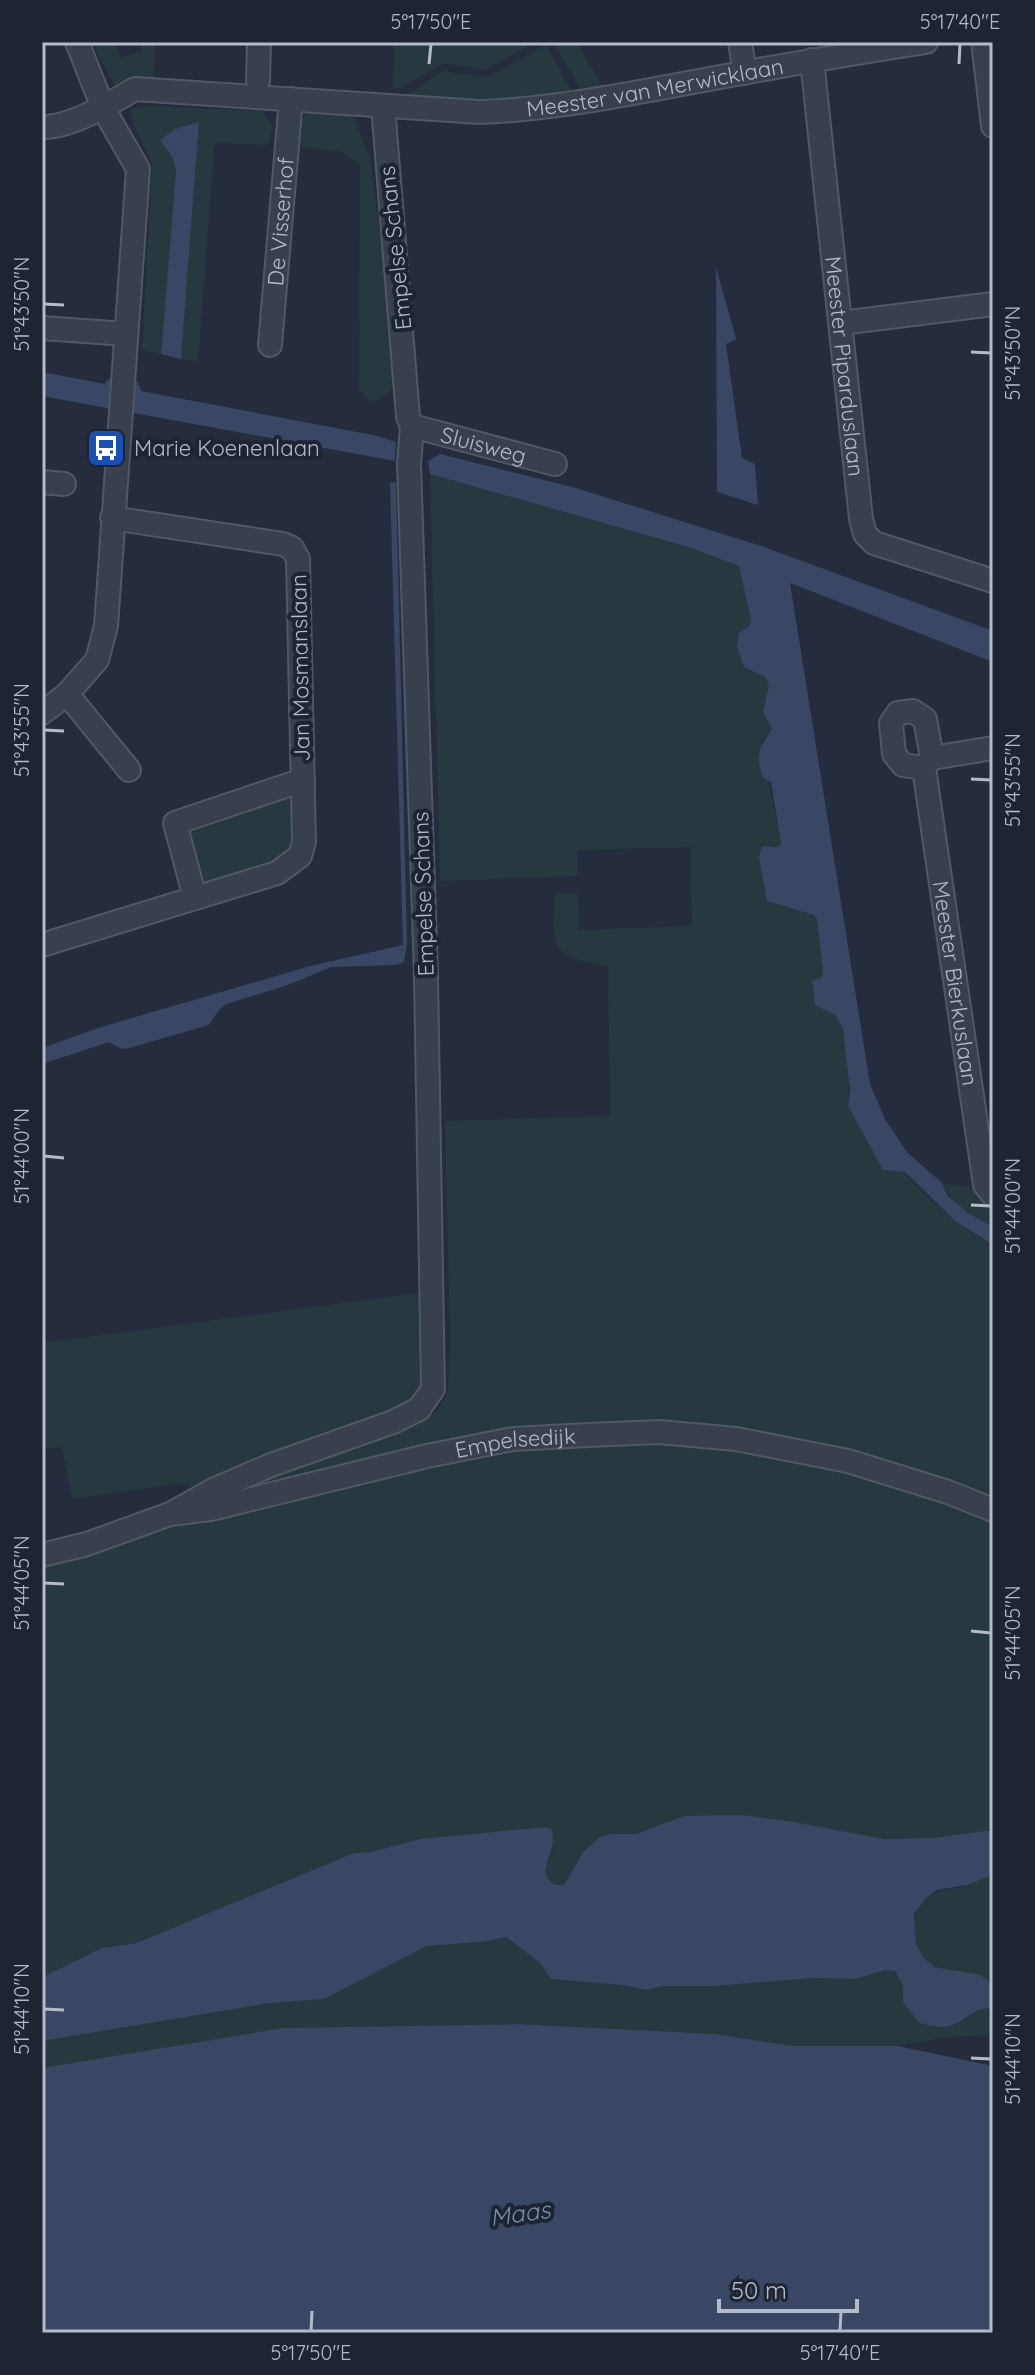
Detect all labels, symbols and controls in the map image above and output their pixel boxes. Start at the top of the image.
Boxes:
text: 5°17'50"E [391,9,471,34]
text: 5°17'40"E [920,9,1000,34]
street label: Meester van Merwicklaan [525,52,786,123]
street label: De Visserhof [261,156,300,287]
street label: Empelse Schans [372,165,418,331]
street label: Meester Piparduslaan [819,255,870,478]
text: 51°43'50"N [9,257,34,351]
text: 51°43'50"N [1000,306,1025,400]
street label: Sluisweg [438,420,529,470]
bus stop icon: Marie Koenenlaan [85,427,127,469]
place label: Marie Koenenlaan [134,434,320,462]
street label: Jan Mosmanslaan [284,574,316,762]
text: 51°43'55"N [9,683,34,777]
text: 51°43'55"N [1000,733,1025,827]
street label: Empelse Schans [406,811,440,977]
street label: Meester Bierkuslaan [927,879,984,1087]
text: 51°44'00"N [9,1108,34,1204]
text: 51°44'00"N [1000,1158,1025,1254]
street label: Empelsedijk [452,1422,577,1464]
text: 51°44'05"N [9,1536,34,1630]
text: 51°44'05"N [1000,1586,1025,1680]
text: 51°44'10"N [9,1963,34,2055]
text: 51°44'10"N [1000,2013,1025,2105]
water label: Maas [488,2194,554,2232]
scale bar [719,2263,857,2313]
text: 50 m [731,2275,787,2305]
text: 5°17'50"E [271,2340,351,2365]
text: 5°17'40"E [800,2340,880,2365]

